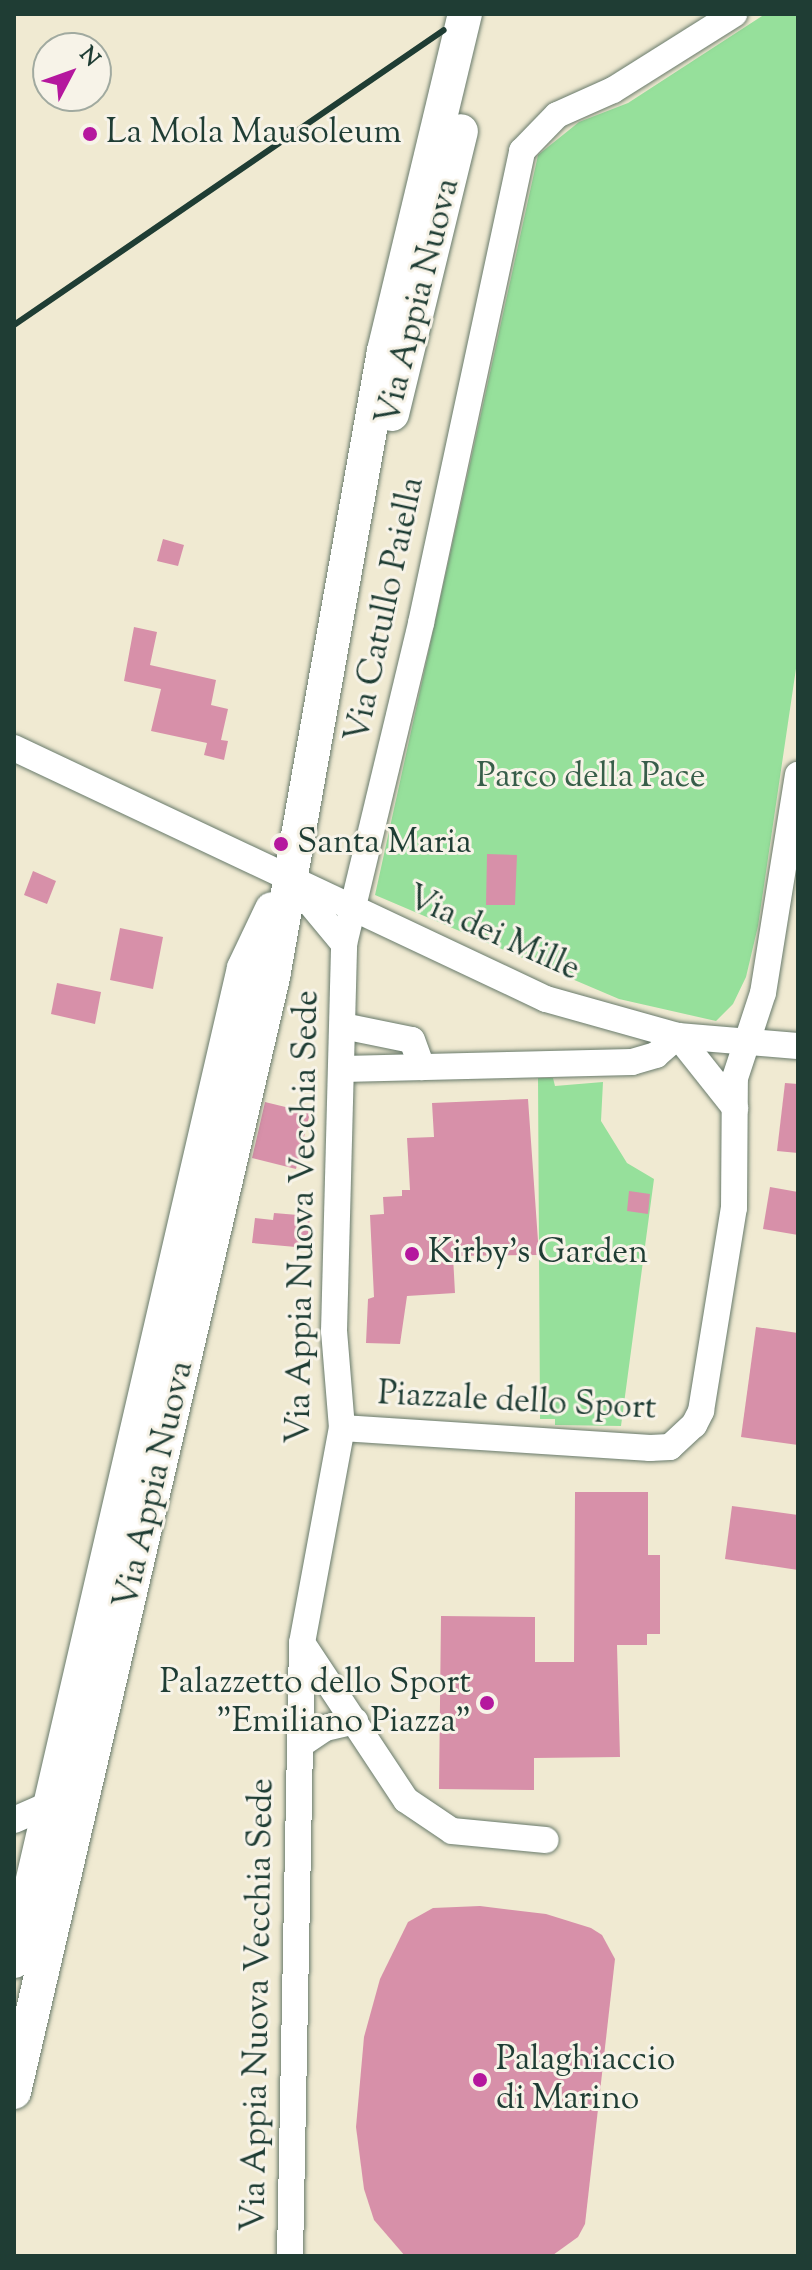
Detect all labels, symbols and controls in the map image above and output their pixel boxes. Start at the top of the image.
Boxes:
north arrow [32,32,112,112]
text: N [71,40,106,75]
place label: La Mola Mausoleum [106,114,401,154]
marker: La Mola Mausoleum [81,125,99,143]
street label: Via Appia Nuova [369,174,469,430]
street label: Via Catullo Paiella [338,474,434,746]
park label: Parco della Pace [476,758,706,798]
place label: Santa Maria [297,824,472,864]
marker: Santa Maria [272,835,290,853]
street label: Via dei Mille [400,878,586,990]
street label: Via Appia Nuova Vecchia Sede [280,990,328,1444]
place label: Kirby's Garden [428,1234,648,1274]
marker: Kirby's Garden [403,1245,421,1263]
street label: Via Appia Nuova [107,1357,203,1613]
street label: Piazzale dello Sport [377,1374,657,1430]
place label: Palazzetto dello Sport "Emiliano Piazza" [160,1663,471,1742]
marker: Palazzetto dello Sport "Emiliano Piazza" [478,1694,496,1712]
street label: Via Appia Nuova Vecchia Sede [235,1778,283,2232]
place label: Palaghiaccio di Marino [496,2040,675,2120]
marker: Palaghiaccio di Marino [471,2071,489,2089]

